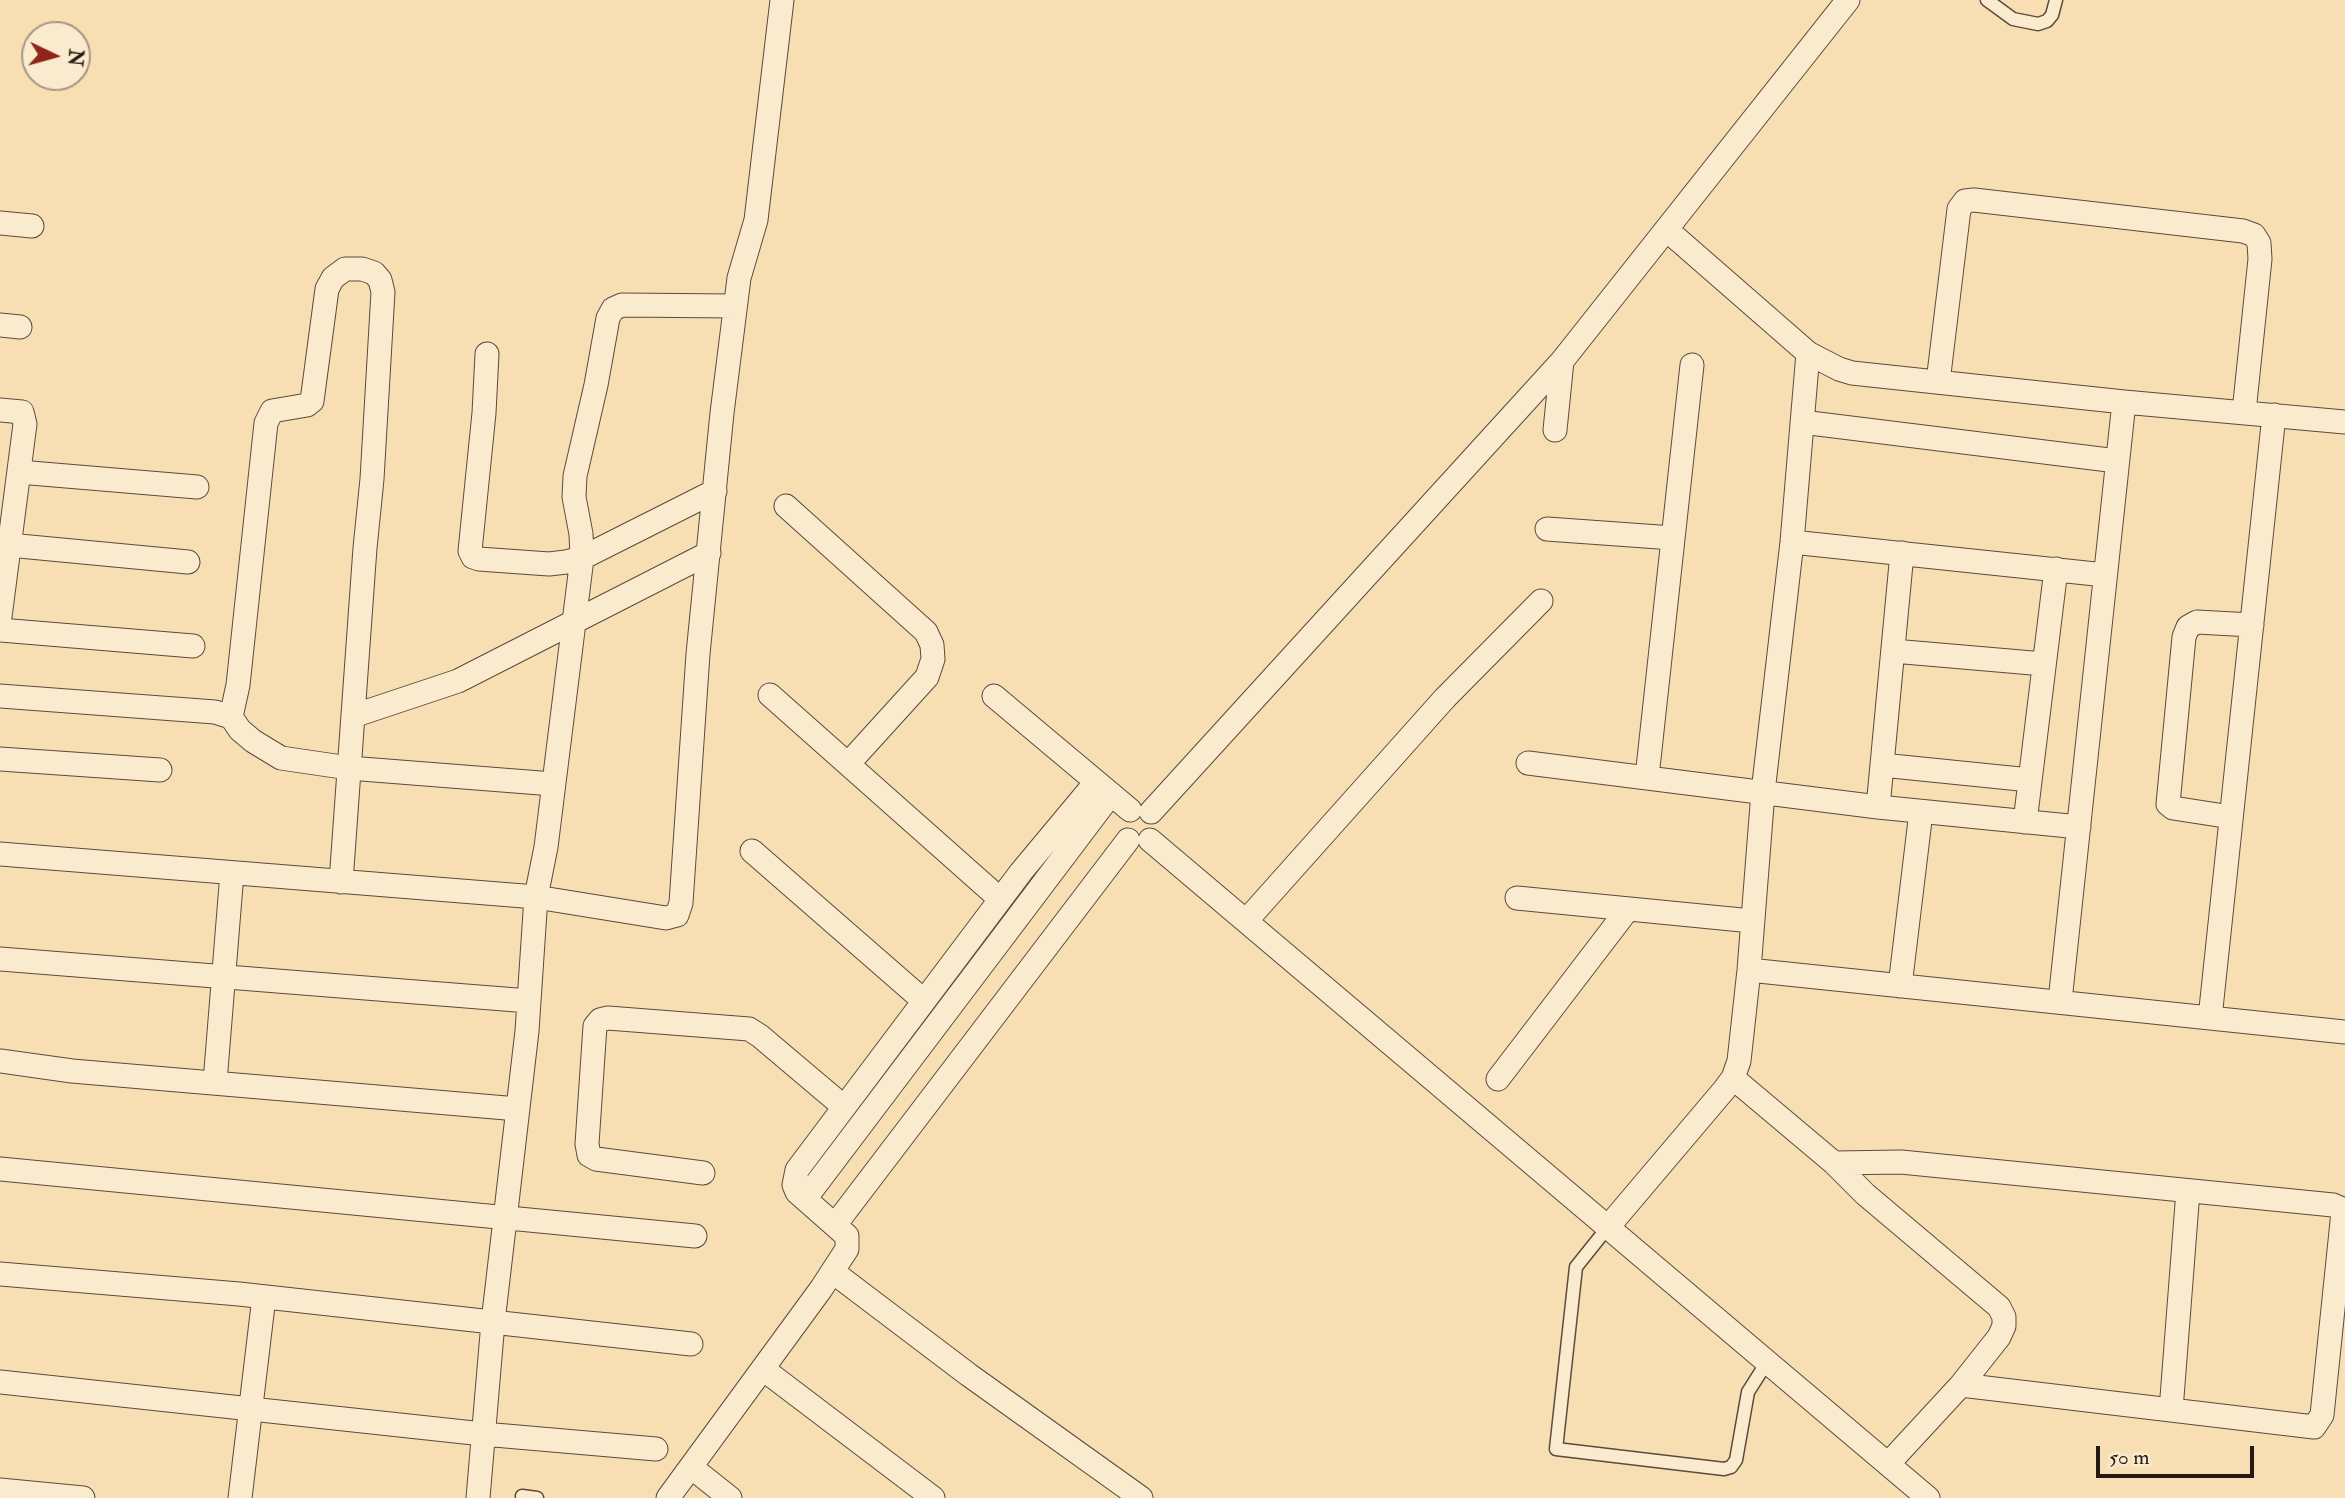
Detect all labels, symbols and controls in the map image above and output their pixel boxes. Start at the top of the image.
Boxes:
north arrow [21,21,91,91]
text: N [62,48,88,67]
scale bar [2100,1432,2258,1476]
text: 50 m [2109,1444,2150,1471]

